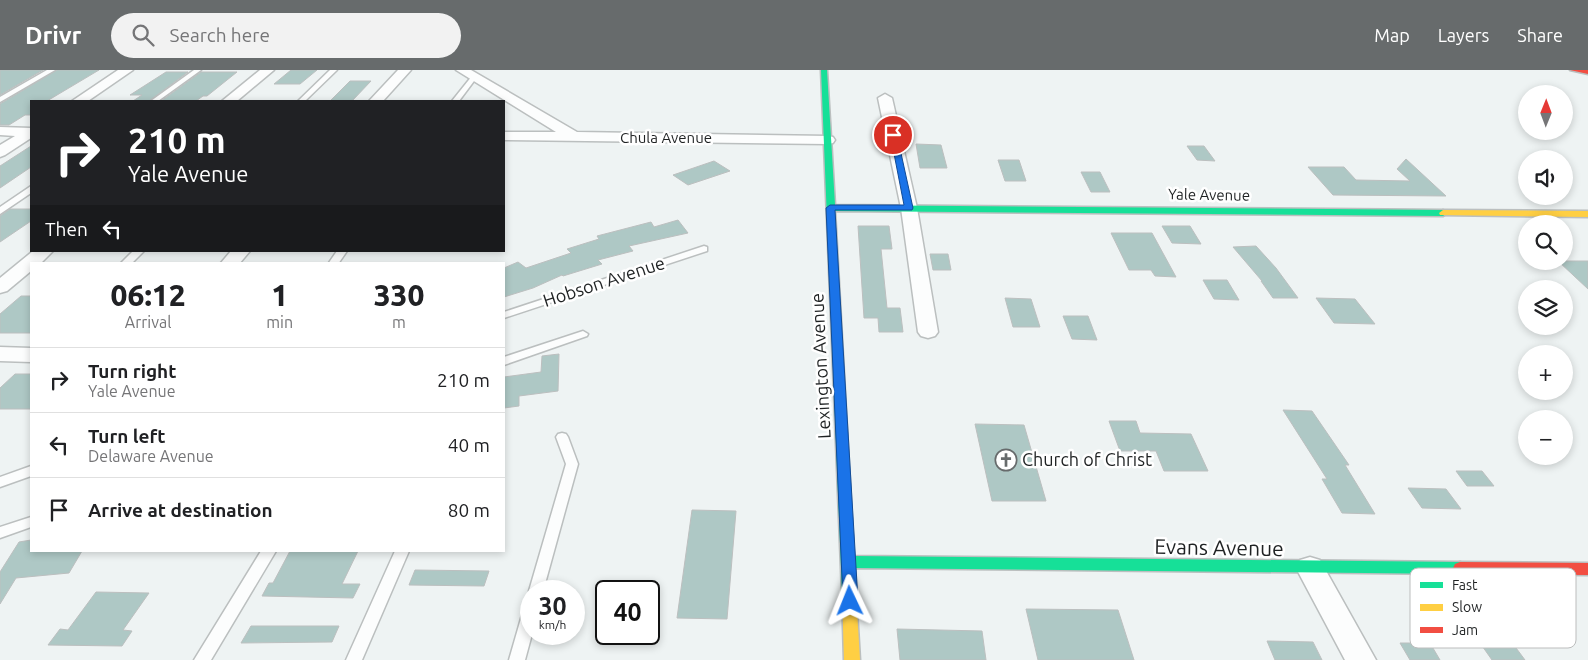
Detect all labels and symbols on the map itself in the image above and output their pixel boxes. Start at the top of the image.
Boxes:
north arrow [1518,85,1572,140]
pin [872,114,914,156]
street label: Chula Avenue [620,129,712,146]
street label: Yale Avenue [1168,185,1250,204]
street label: Hobson Avenue [540,252,667,310]
street label: Lexington Avenue [806,293,834,439]
church icon: Church of Christ [994,448,1018,472]
place label: Church of Christ [1022,449,1152,469]
street label: Evans Avenue [1154,534,1284,560]
legend [1410,568,1576,648]
position arrow [823,574,875,626]
text: Fast [1452,577,1478,593]
speed limit sign: 40 [595,580,660,645]
text: Slow [1452,599,1482,615]
text: Jam [1452,622,1478,638]

